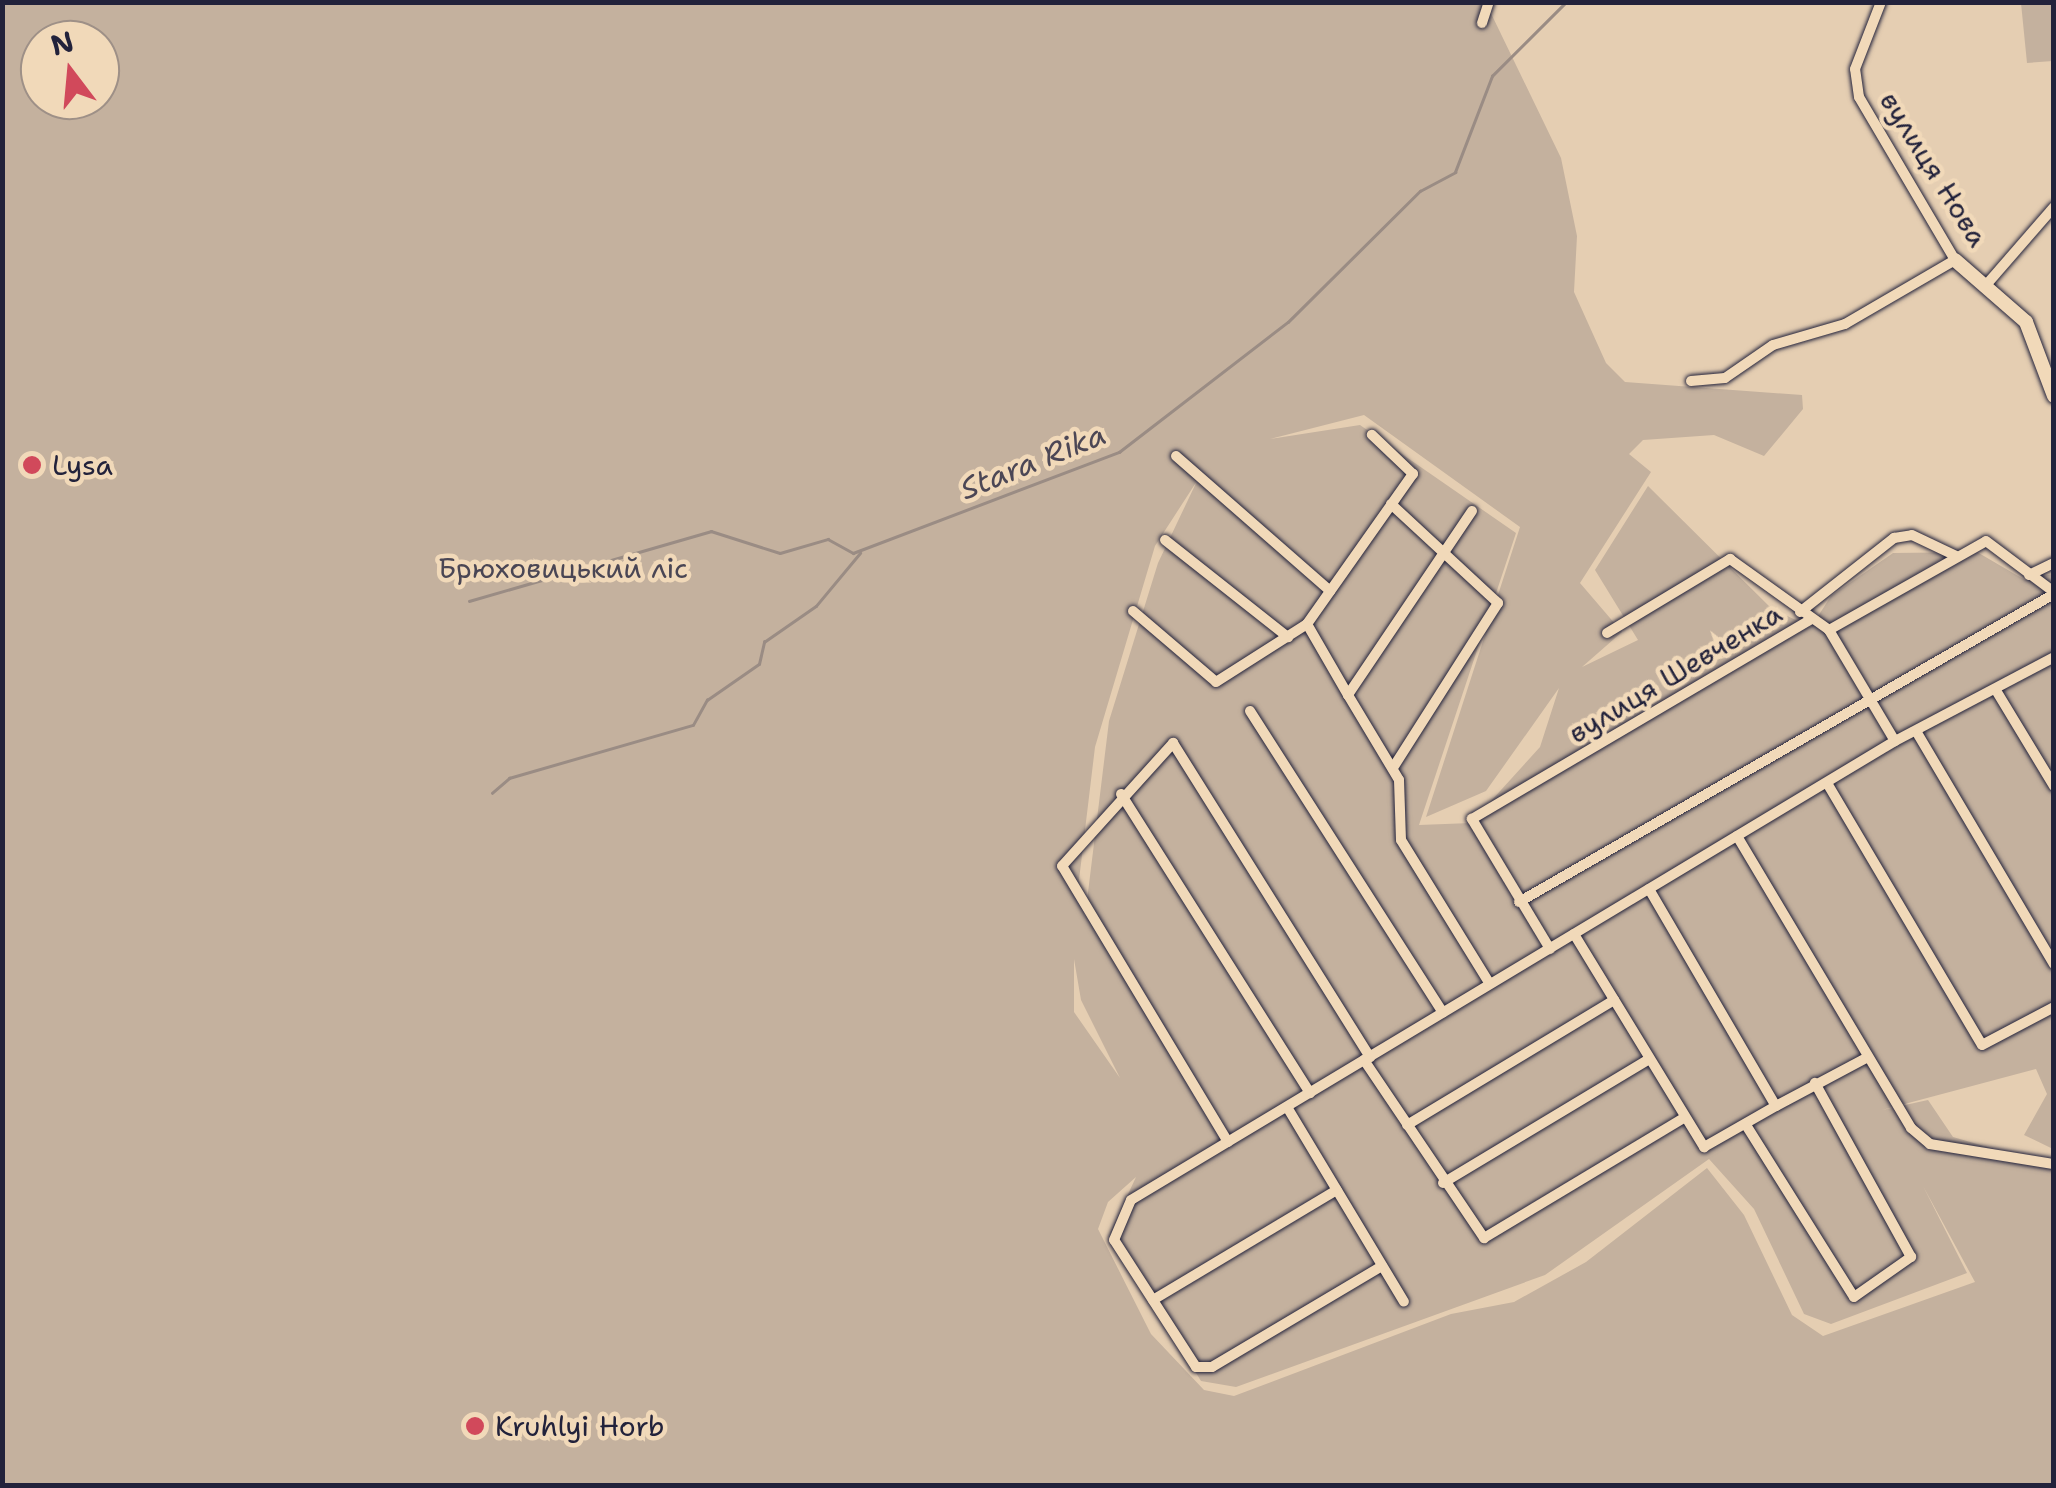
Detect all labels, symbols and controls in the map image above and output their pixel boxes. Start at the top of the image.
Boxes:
north arrow [20,20,120,120]
text: N [46,22,78,64]
street label: вулиця Нова [1873,85,1995,253]
water label: Stara Rika [955,416,1111,508]
place label: Lysa [52,448,113,482]
marker: Lysa [21,454,43,476]
park label: Брюховицький ліс [438,551,688,585]
street label: вулиця Шевченка [1562,596,1788,750]
place label: Kruhlyi Horb [495,1409,664,1443]
marker: Kruhlyi Horb [464,1415,486,1437]

